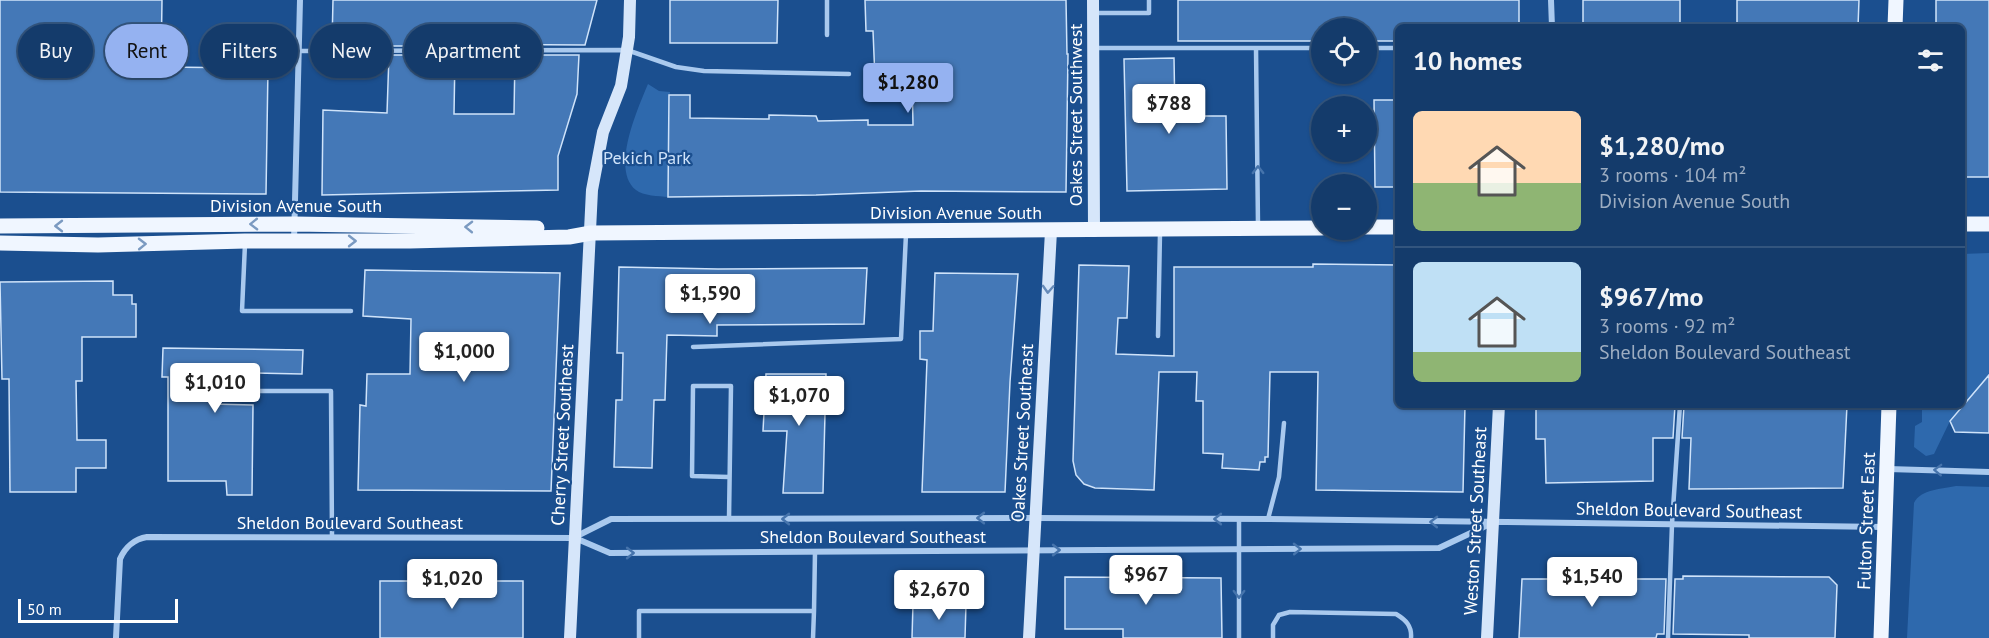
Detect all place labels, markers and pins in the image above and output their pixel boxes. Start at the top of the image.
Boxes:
pin: $1,280 [859,63,957,114]
pin: $788 [1133,84,1205,135]
pin: $1,590 [661,274,759,325]
pin: $1,000 [415,332,513,383]
pin: $1,010 [166,363,264,414]
pin: $1,070 [750,376,848,427]
pin: $967 [1110,555,1182,606]
pin: $1,540 [1543,557,1641,608]
pin: $1,020 [403,559,501,610]
pin: $2,670 [890,570,988,621]

